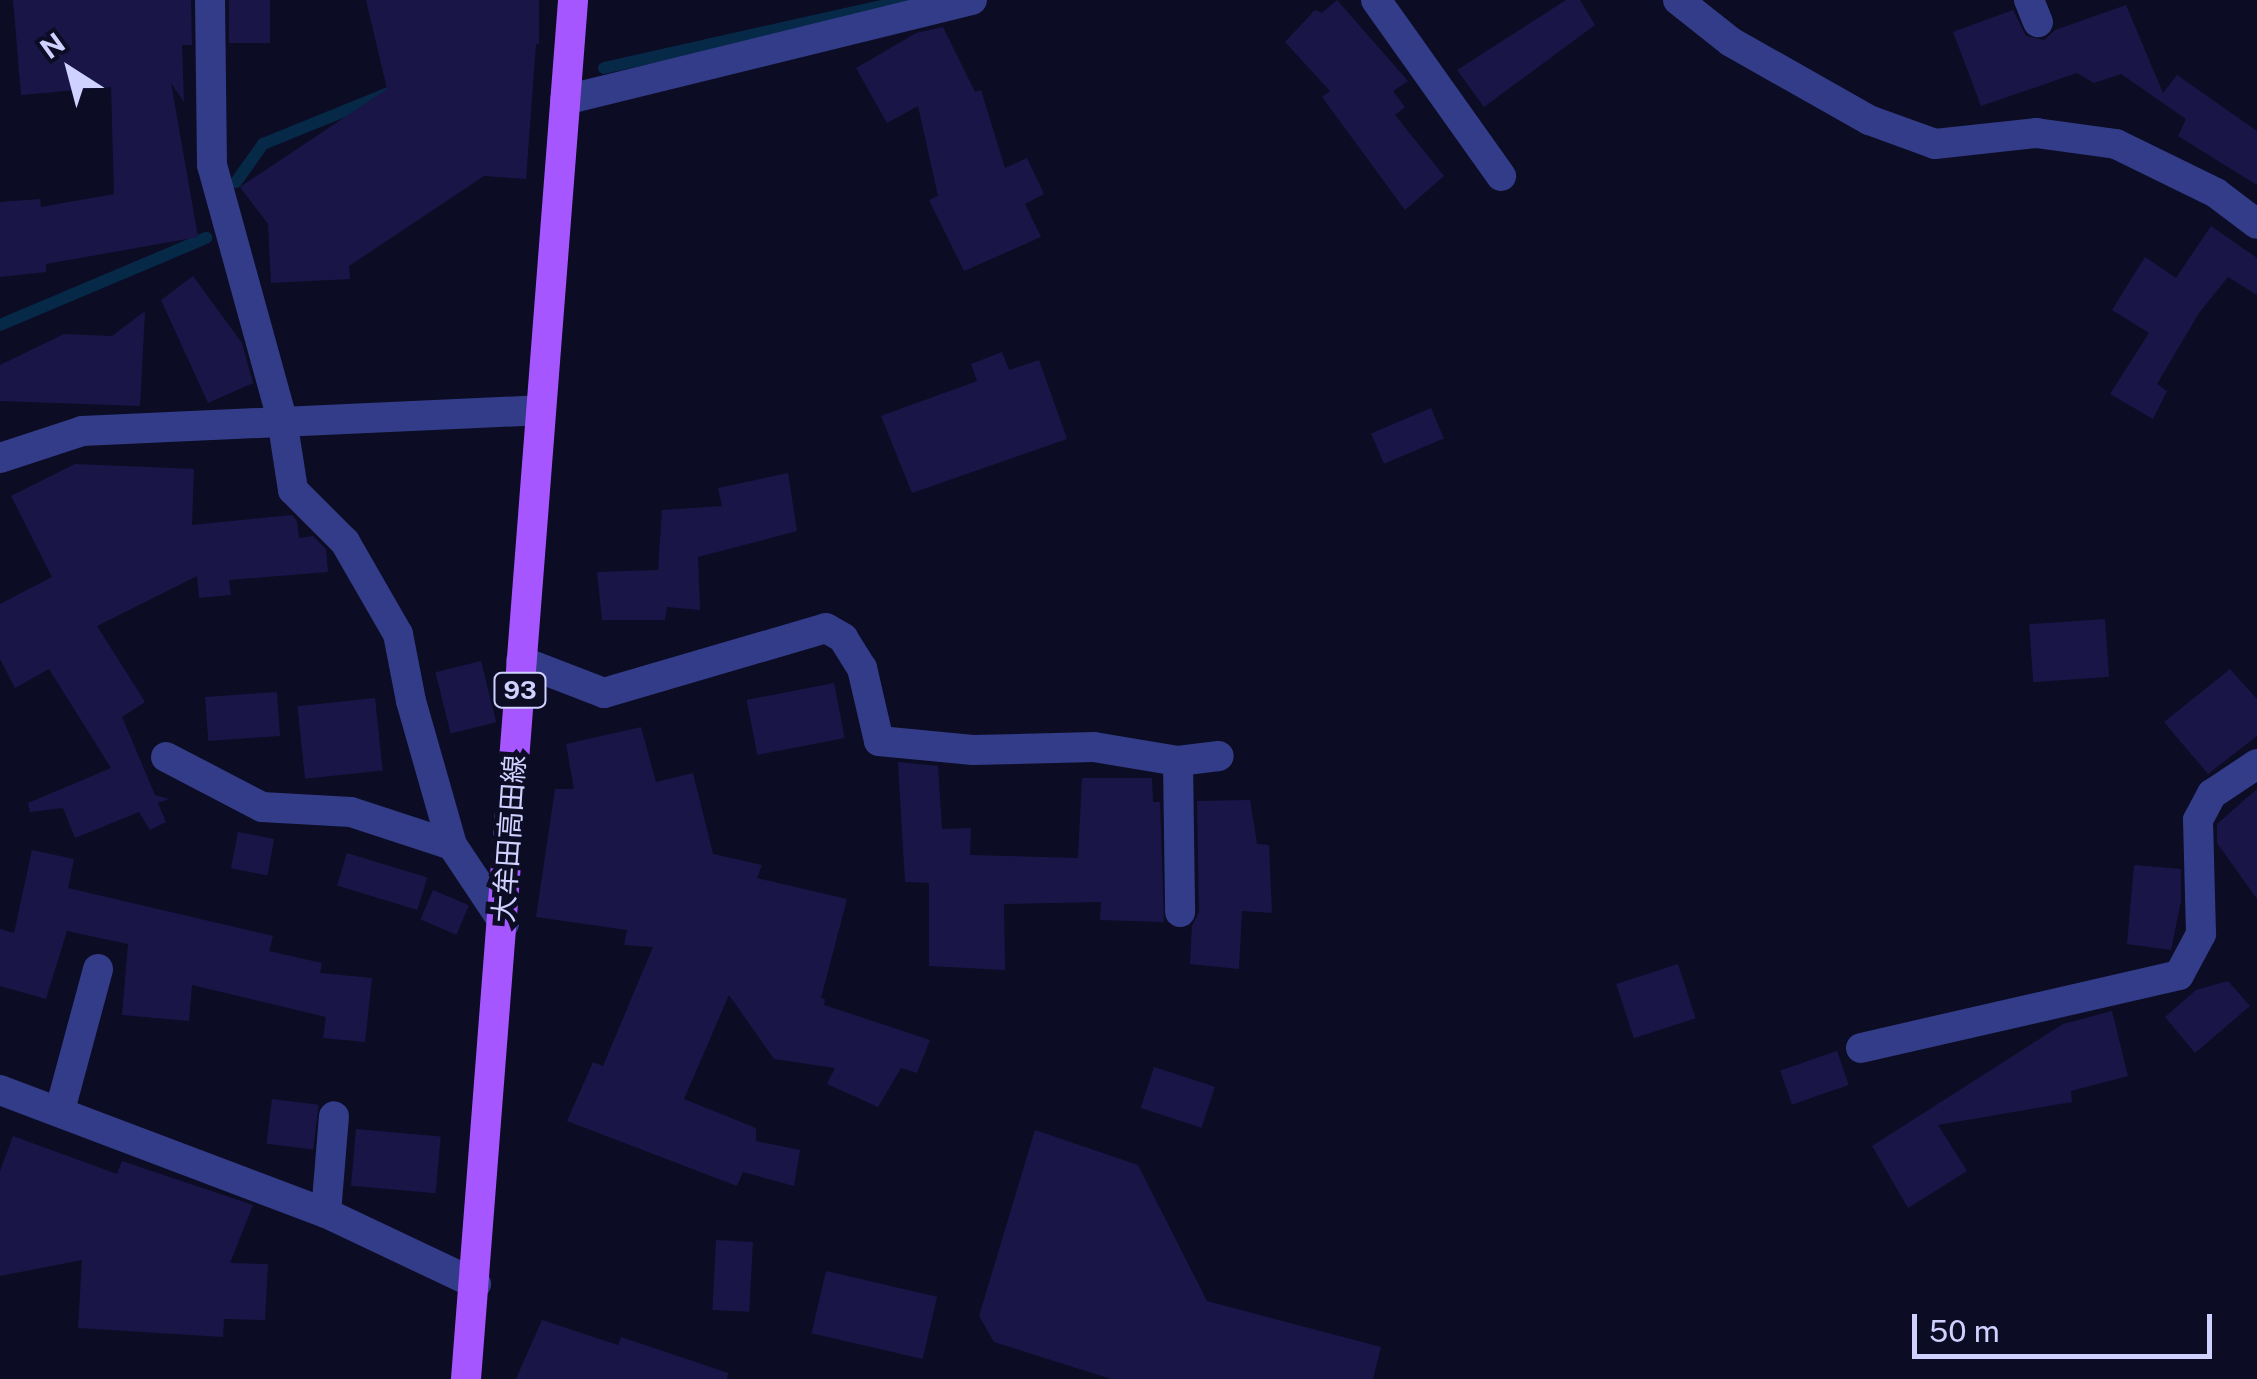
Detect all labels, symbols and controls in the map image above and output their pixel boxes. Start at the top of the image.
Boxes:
north arrow [20,20,120,120]
text: N [34,26,71,65]
road number: 93 [492,670,548,710]
street label: 大牟田高田線 [486,754,532,924]
scale bar [1917,1294,2217,1356]
text: 50 m [1929,1313,2000,1349]

